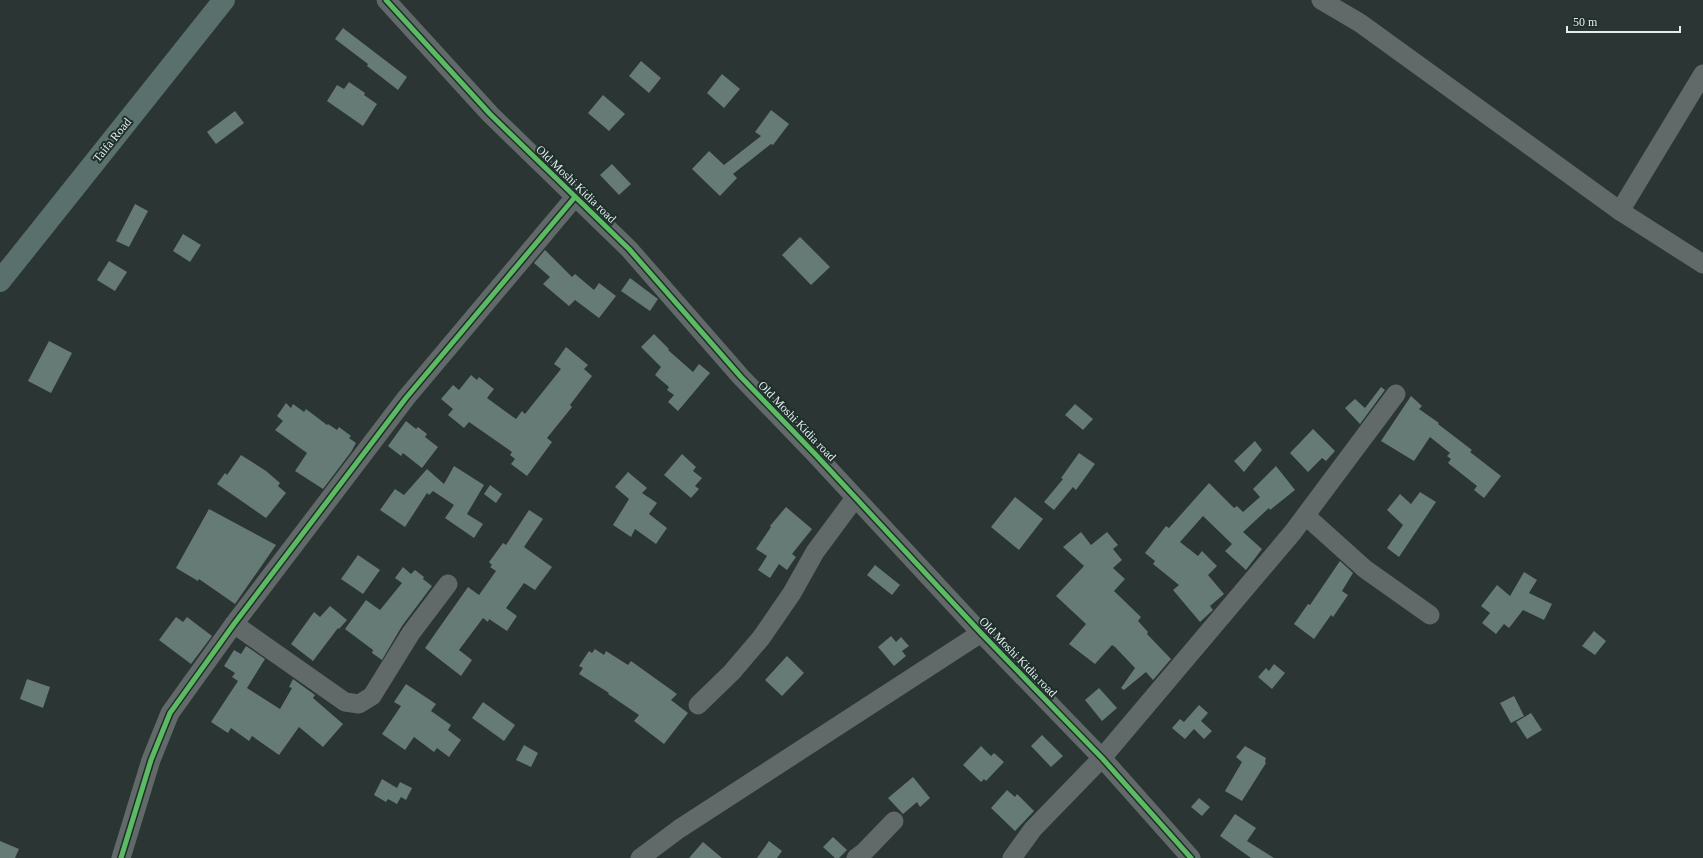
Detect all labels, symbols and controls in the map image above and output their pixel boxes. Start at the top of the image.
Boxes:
scale bar [1567,8,1680,34]
text: 50 m [1573,15,1598,29]
street label: Taifa Road [90,115,134,165]
street label: Old Moshi Kidia road [533,142,619,226]
street label: Old Moshi Kidia road [755,378,839,464]
street label: Old Moshi Kidia road [976,614,1060,700]

